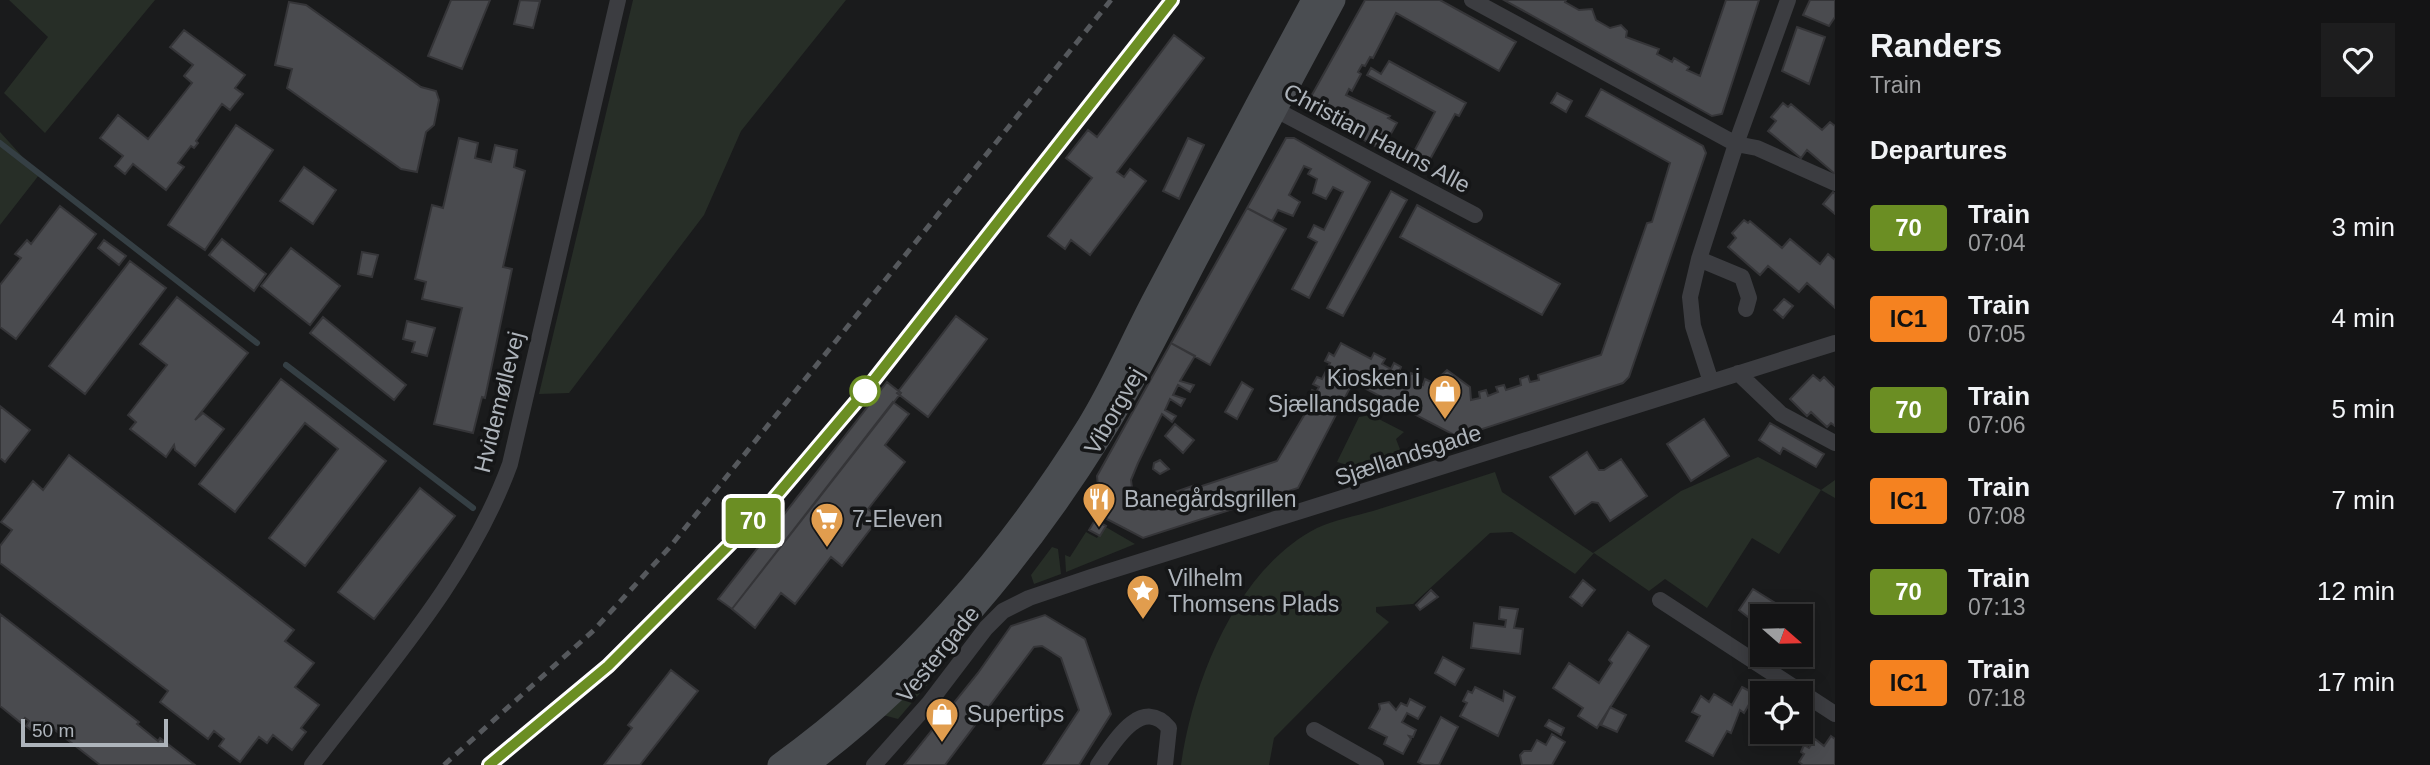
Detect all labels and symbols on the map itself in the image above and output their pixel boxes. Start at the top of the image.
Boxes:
street label: Christian Hauns Alle [1279,78,1475,198]
street label: Hvidemøllevej [469,329,529,475]
street label: Viborgvej [1079,363,1149,459]
place label: Kiosken i Sjællandsgade [1268,365,1420,417]
shop icon: Kiosken i Sjællandsgade [1426,372,1464,421]
unlabelled marker [850,376,880,406]
street label: Sjællandsgade [1332,419,1484,491]
restaurant icon: Banegårdsgrillen [1080,480,1118,529]
place label: Banegårdsgrillen [1124,486,1297,512]
line badge: 70 [722,498,784,544]
supermarket icon: 7-Eleven [808,500,846,549]
place label: 7-Eleven [852,506,943,532]
place label: Vilhelm Thomsens Plads [1168,565,1339,617]
place icon: Vilhelm Thomsens Plads [1124,572,1162,621]
street label: Vestergade [891,601,985,707]
north arrow [1750,604,1813,667]
shop icon: Supertips [923,695,961,744]
place label: Supertips [967,701,1064,727]
scale bar [21,716,168,748]

